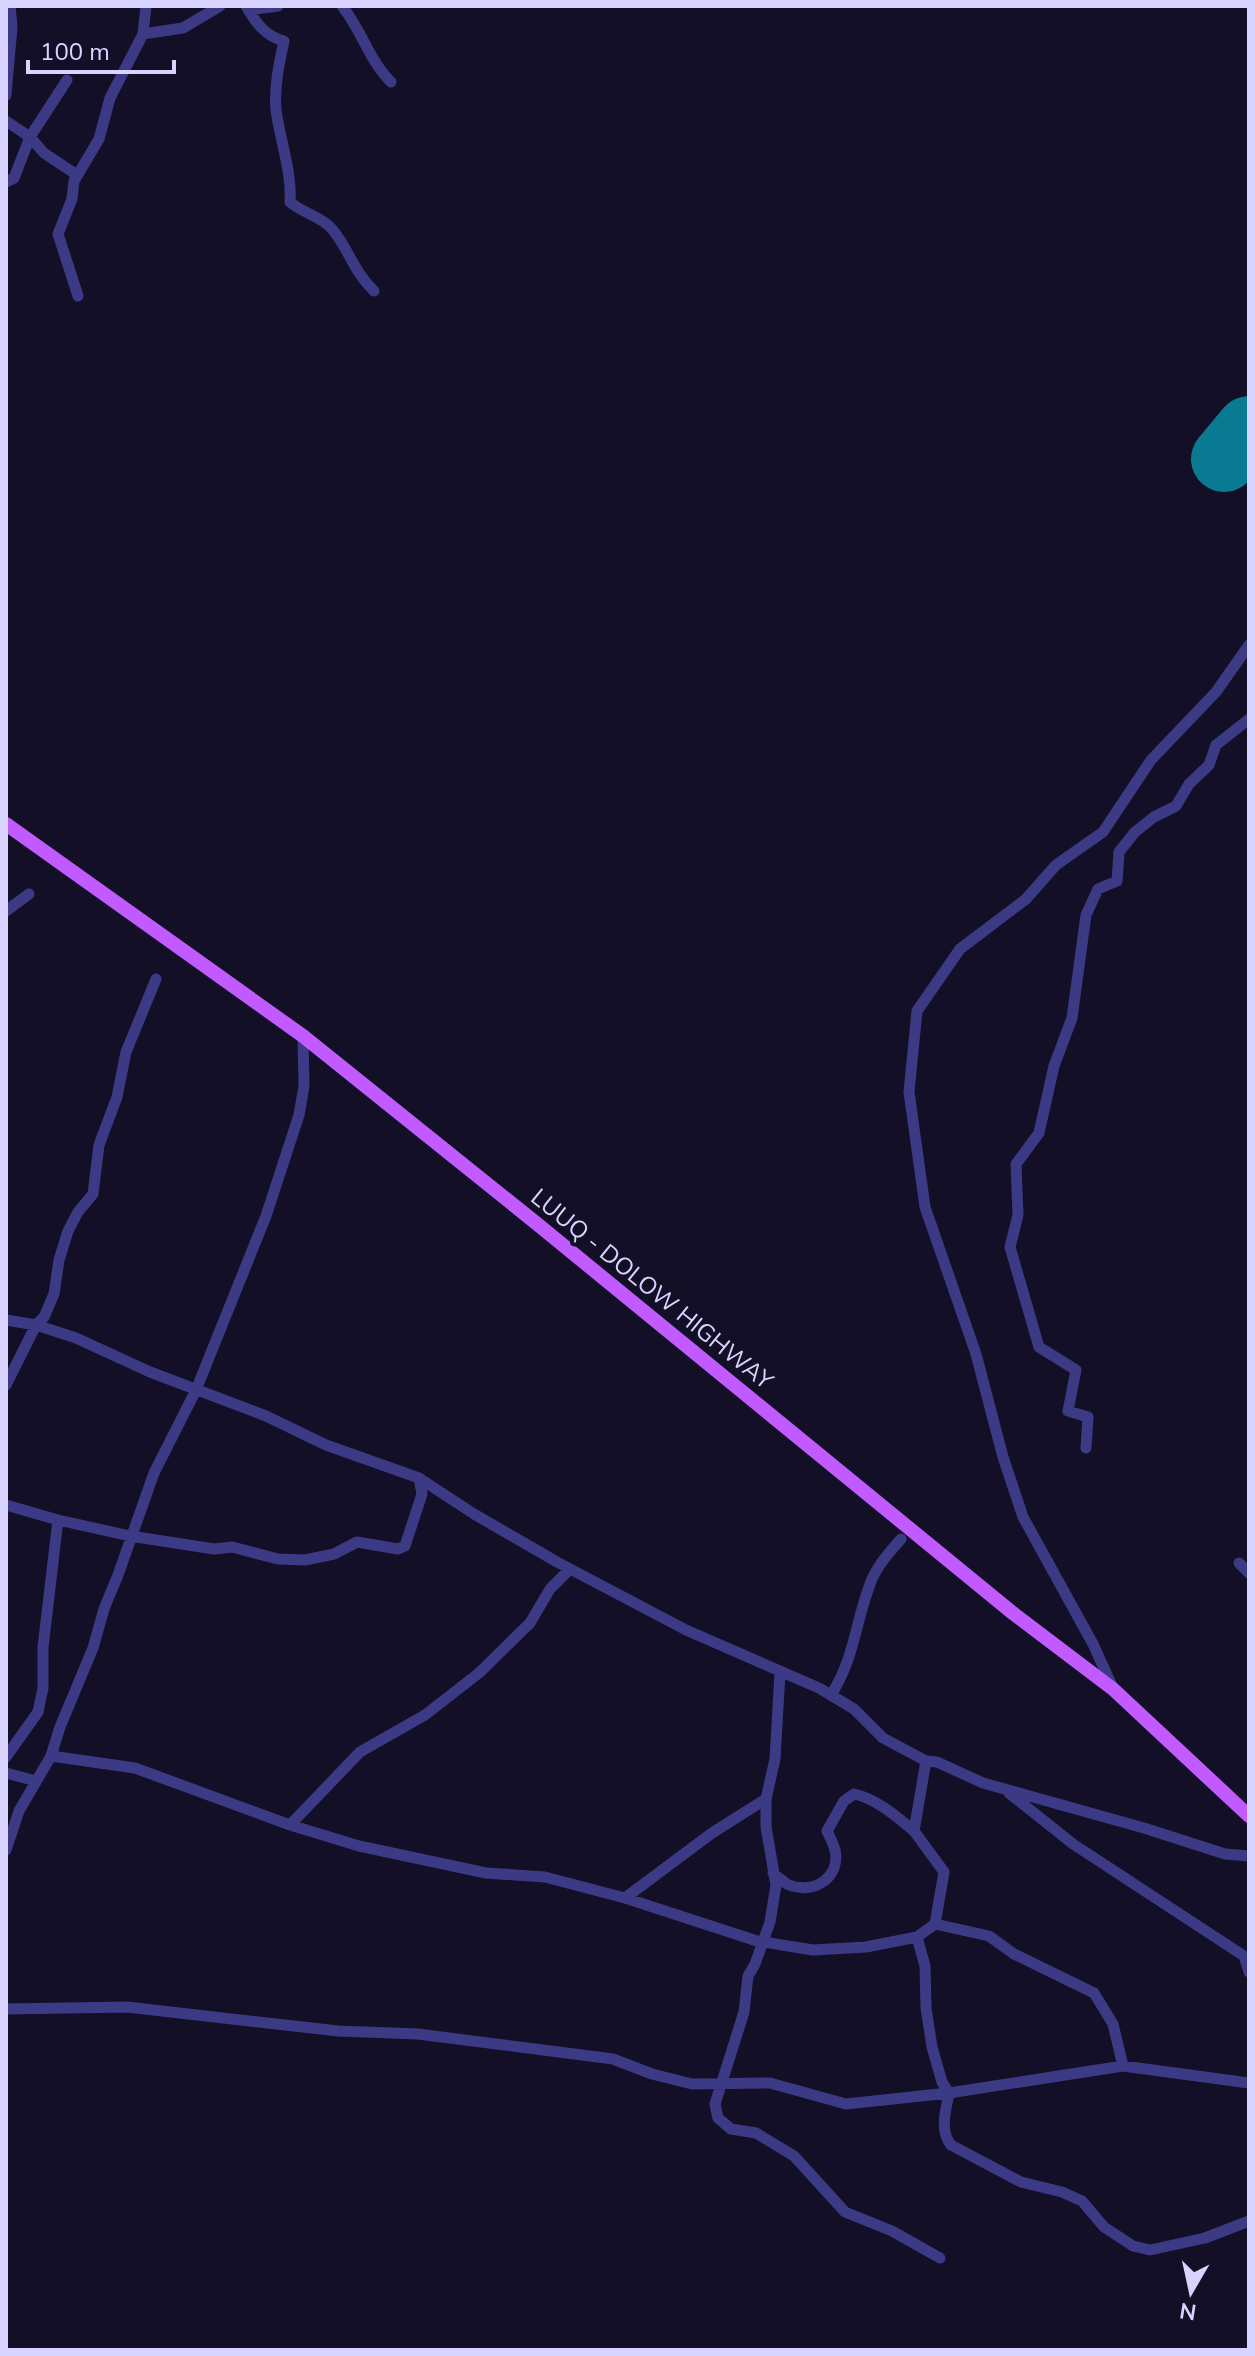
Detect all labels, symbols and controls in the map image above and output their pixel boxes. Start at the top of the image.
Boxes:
scale bar [28,24,174,74]
text: 100 m [40,36,110,68]
street label: LUUQ - DOLOW HIGHWAY [524,1181,780,1397]
north arrow [1151,2252,1231,2332]
text: N [1178,2295,1199,2327]

